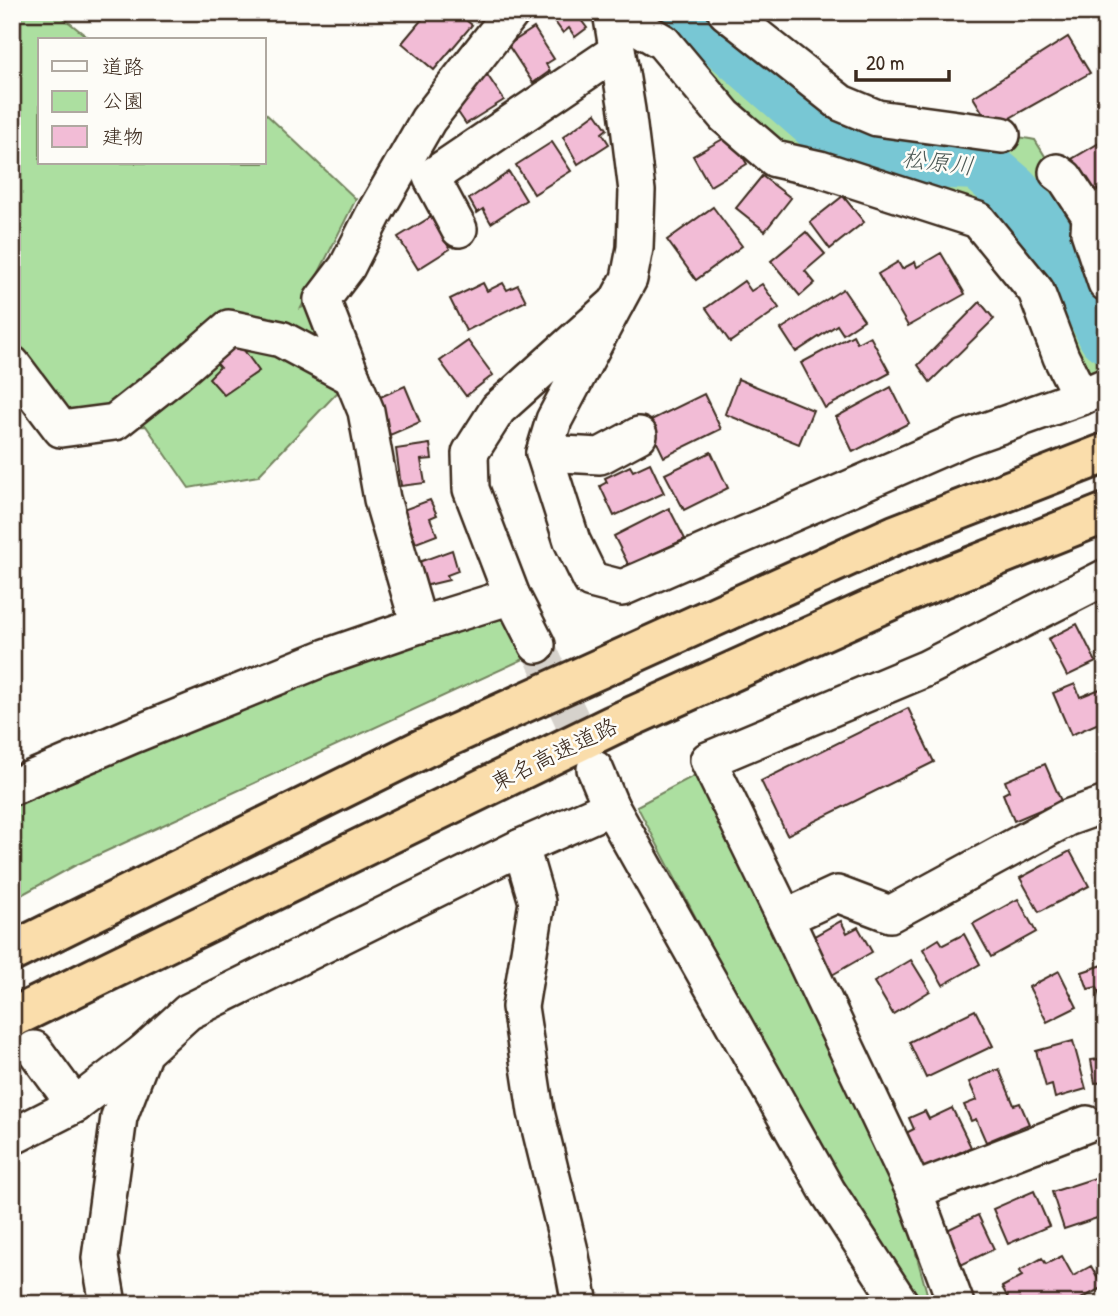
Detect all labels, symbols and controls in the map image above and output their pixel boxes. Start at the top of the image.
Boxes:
legend [38,38,266,164]
scale bar [856,38,948,82]
text: 20 m [866,48,904,77]
text: 道路 [102,52,144,81]
text: 公園 [102,86,144,115]
text: 建物 [102,122,144,151]
water label: 松原川 [900,141,976,181]
street label: 東名高速道路 [485,709,623,798]

